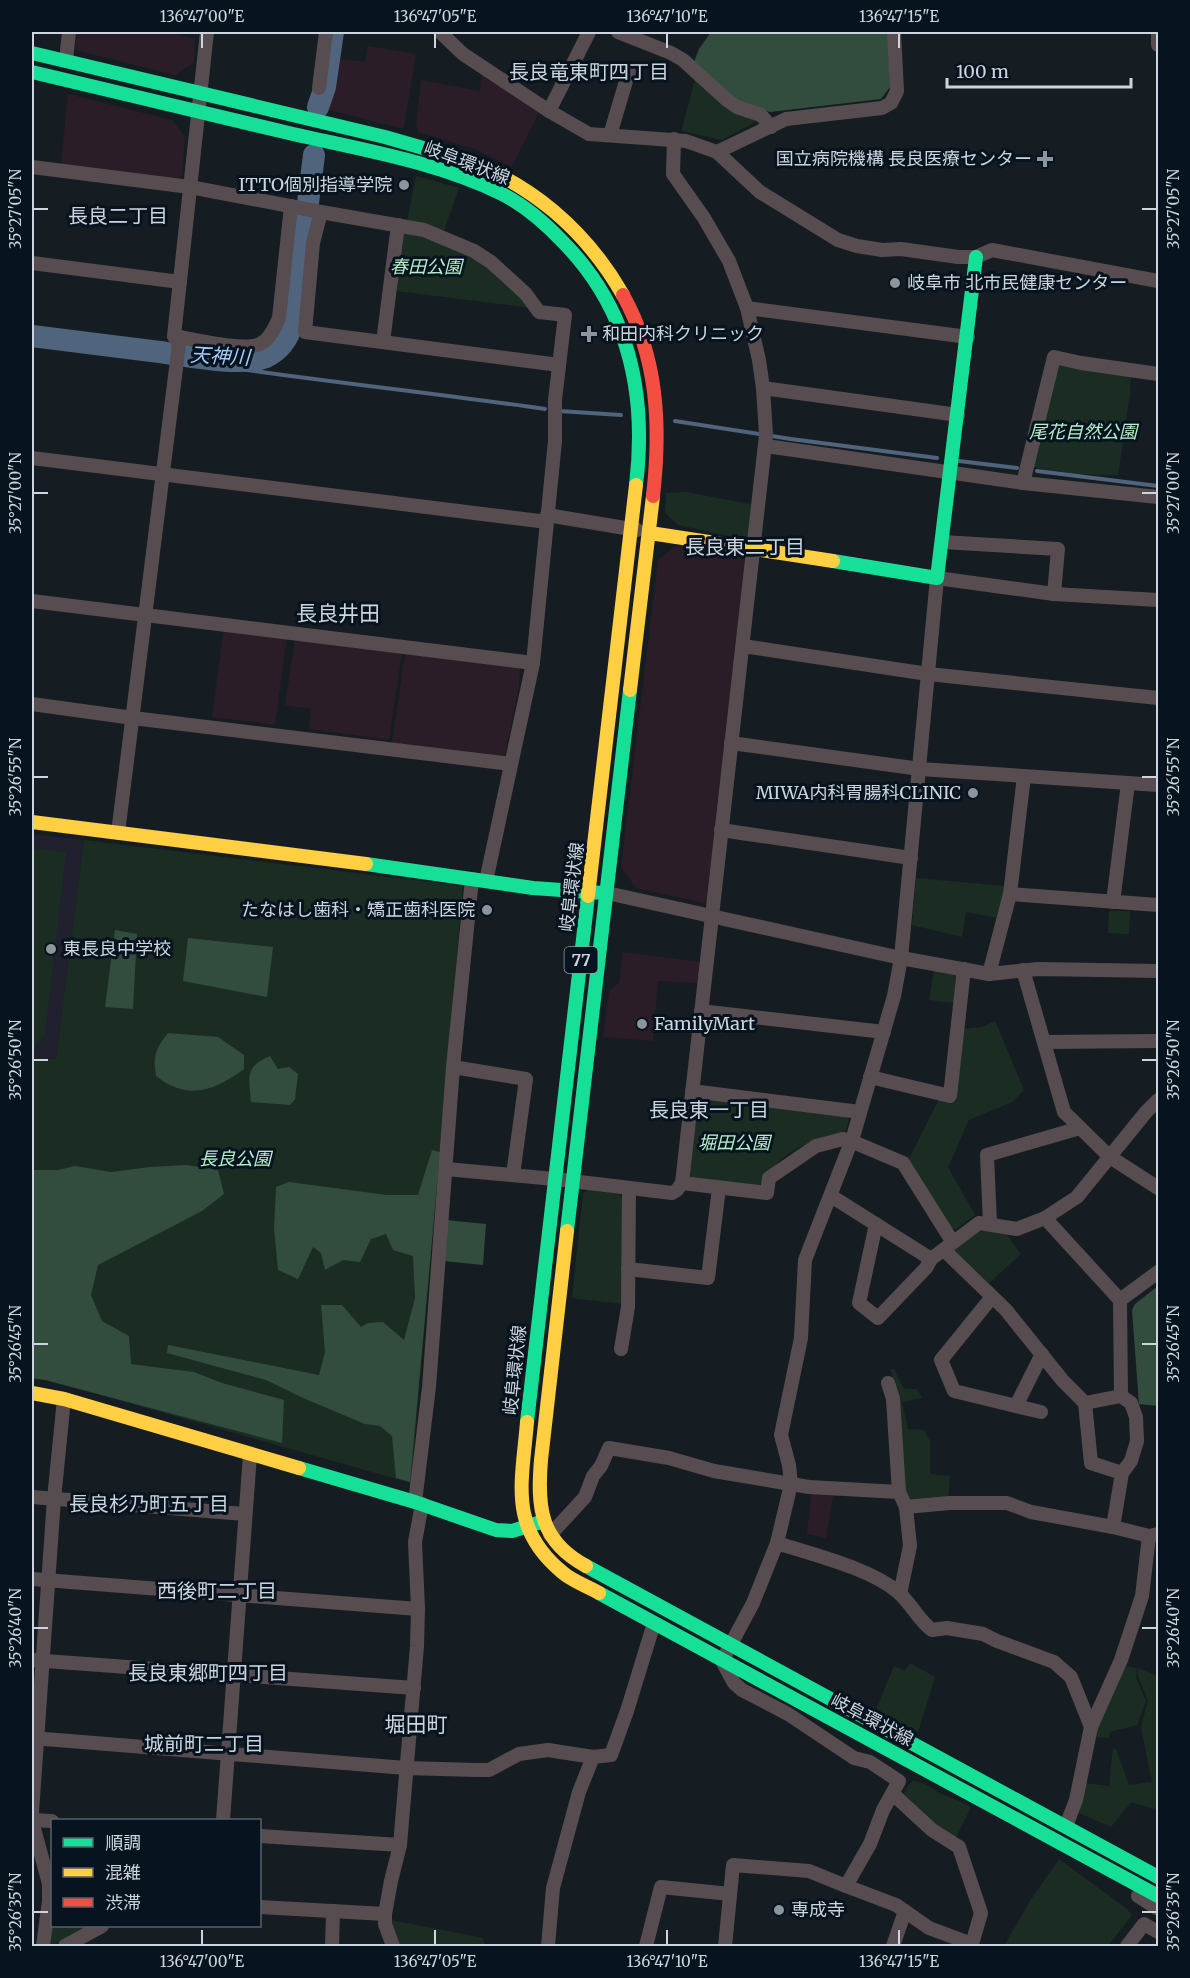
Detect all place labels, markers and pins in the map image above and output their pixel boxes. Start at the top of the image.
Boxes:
place label: 国立病院機構 長良医療センター [776,147,1032,170]
marker: 国立病院機構 長良医療センター [1036,150,1054,168]
place label: ITTO個別指導学院 [238,173,392,196]
marker: ITTO個別指導学院 [397,178,411,192]
place label: 岐阜市 北市民健康センター [907,271,1127,294]
marker: 岐阜市 北市民健康センター [888,276,902,290]
place label: 和田内科クリニック [602,322,764,345]
marker: 和田内科クリニック [580,325,598,343]
place label: MIWA内科胃腸科CLINIC [756,781,961,804]
marker: MIWA内科胃腸科CLINIC [966,786,980,800]
place label: たなはし歯科・矯正歯科医院 [241,898,475,921]
marker: たなはし歯科・矯正歯科医院 [480,903,494,917]
place label: 東長良中学校 [63,937,171,960]
marker: 東長良中学校 [44,942,58,956]
place label: FamilyMart [654,1012,755,1035]
marker: FamilyMart [635,1017,649,1031]
place label: 専成寺 [791,1898,845,1921]
marker: 専成寺 [772,1903,786,1917]

